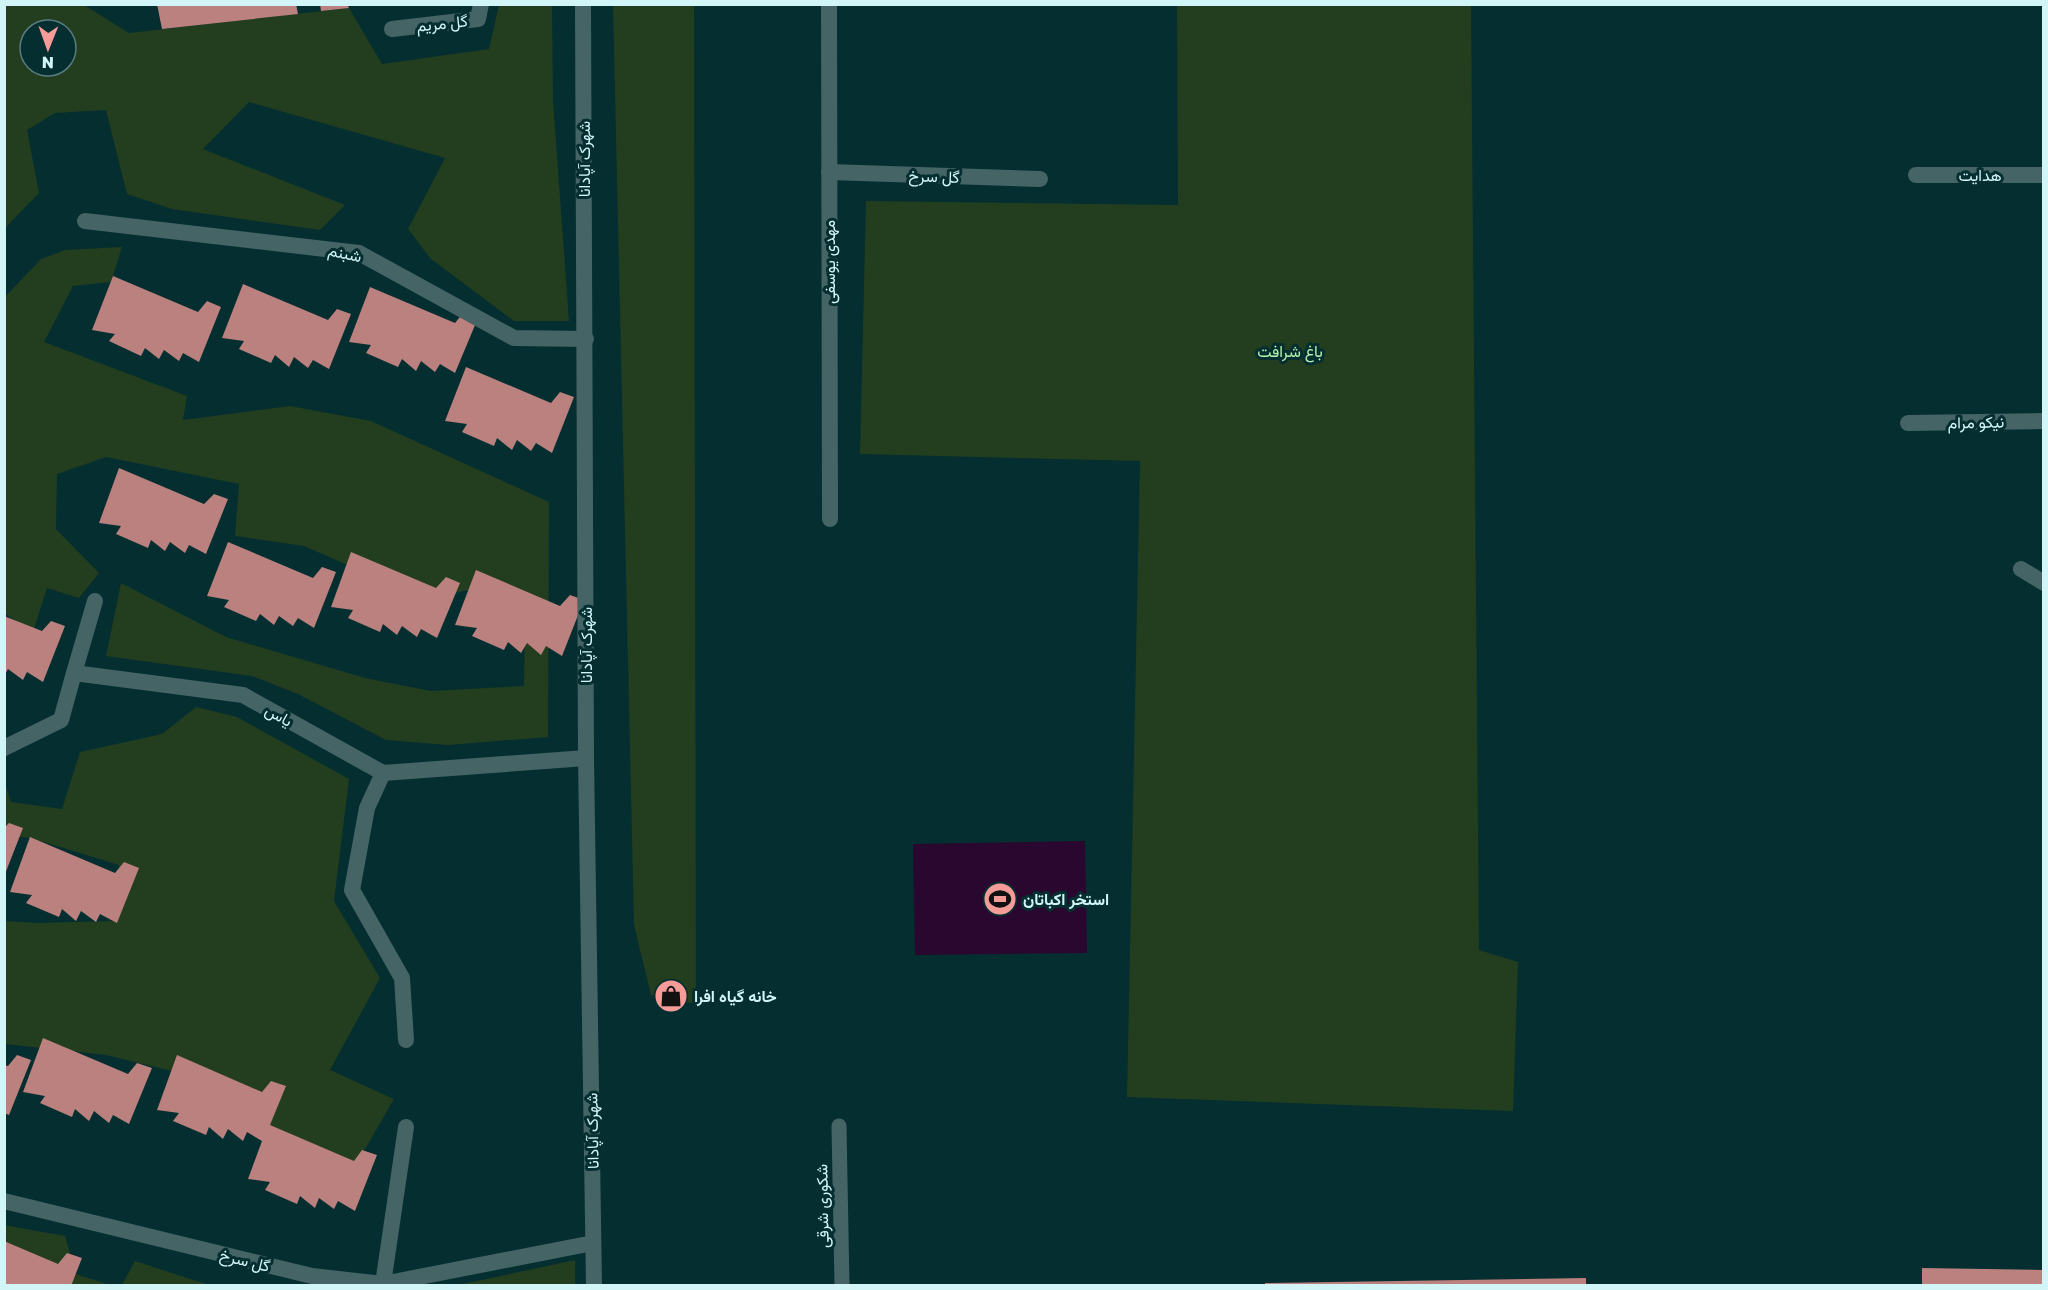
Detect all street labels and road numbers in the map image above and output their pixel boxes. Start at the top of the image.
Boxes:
street label: گل مریم [415,10,469,37]
street label: شهرک آپادانا [574,121,596,197]
street label: گل سرخ [908,165,960,189]
street label: هدایت [1958,165,2002,185]
street label: مهدی یوسفی [819,220,840,304]
street label: شبنم [326,240,364,267]
street label: نیکو مرام [1948,412,2004,433]
street label: شهرک آپادانا [576,607,598,683]
street label: یاس [261,699,296,731]
street label: شهرک آپادانا [581,1093,605,1169]
street label: شکوری شرقی [811,1164,834,1248]
street label: گل سرخ [217,1244,272,1278]

